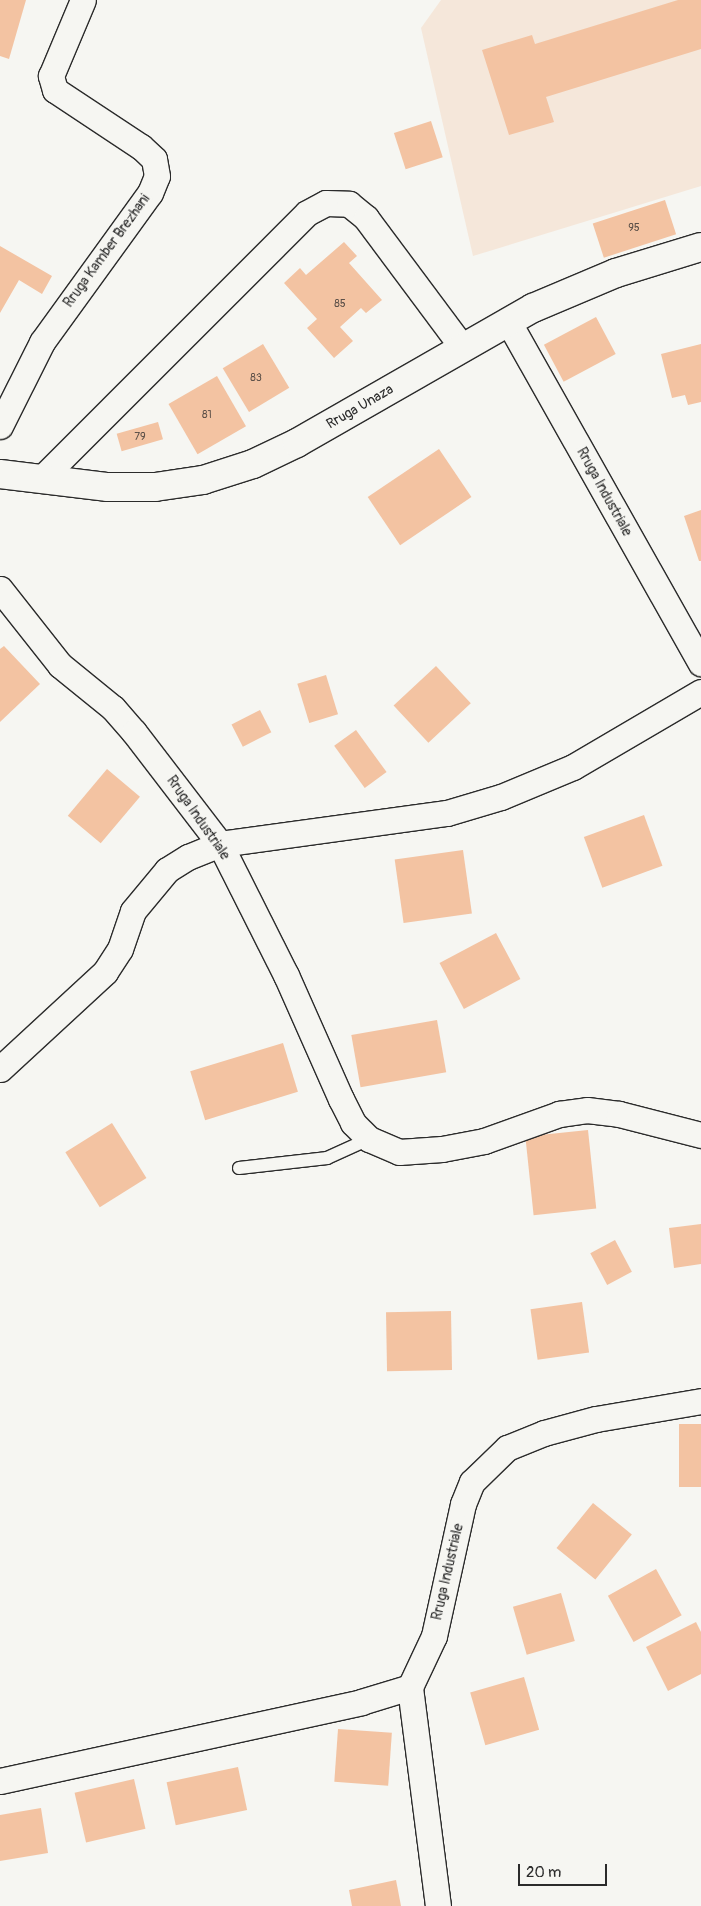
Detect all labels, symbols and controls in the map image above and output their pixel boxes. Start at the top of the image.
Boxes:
street label: Rruga Kamber Brezhani [60,191,154,311]
house number: 95 [628,221,640,235]
house number: 85 [334,297,346,311]
house number: 83 [250,371,262,385]
street label: Rruga Unaza [324,381,396,433]
house number: 81 [202,408,212,422]
house number: 79 [134,430,146,444]
street label: Rruga Industriale [573,445,635,539]
street label: Rruga Industriale [163,773,233,863]
street label: Rruga Industriale [429,1522,467,1622]
scale bar [521,1854,610,1886]
text: 20 m [526,1863,561,1882]

